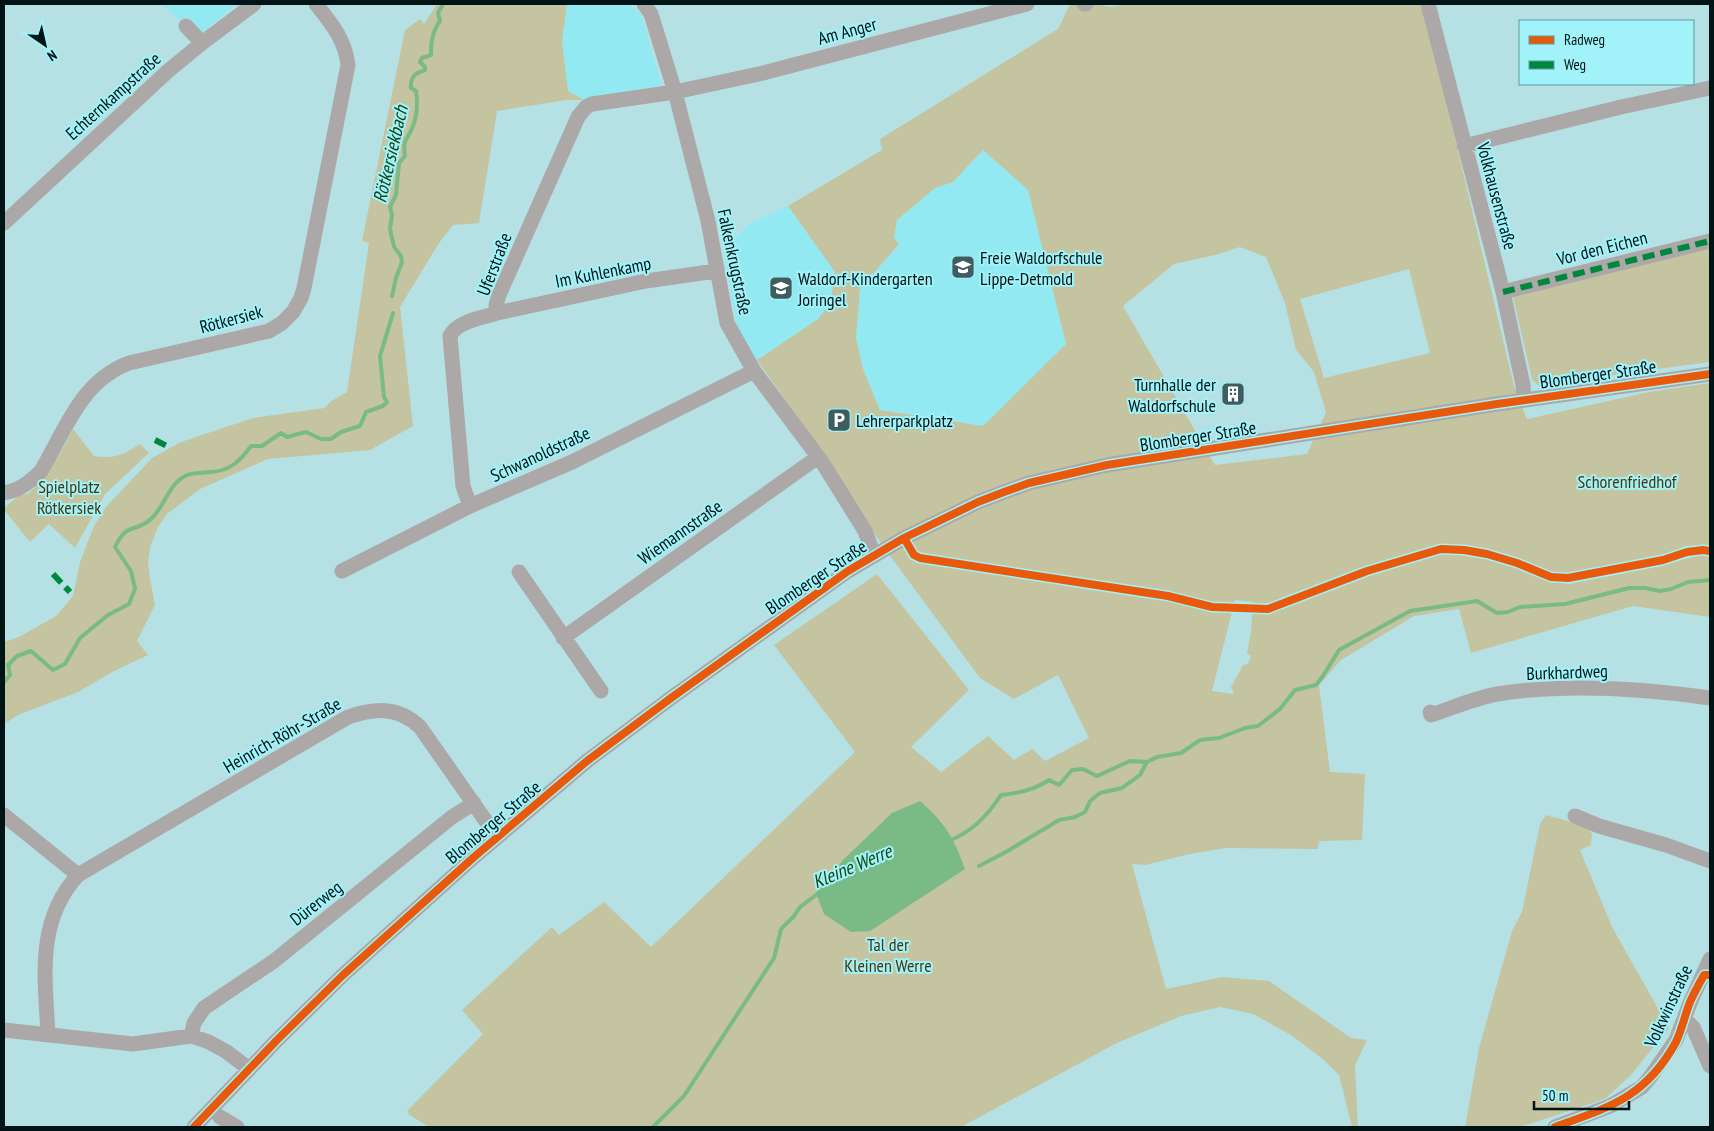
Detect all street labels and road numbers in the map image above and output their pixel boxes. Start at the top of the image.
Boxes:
street label: Am Anger [815,12,879,50]
street label: Echternkampstraße [61,47,165,145]
street label: Volkhausenstraße [1471,139,1522,252]
street label: Falkenkrugstraße [713,207,757,317]
street label: Vor den Eichen [1554,226,1650,271]
street label: Uferstraße [472,229,516,299]
street label: Im Kuhlenkamp [553,251,653,293]
street label: Rötkersiek [197,300,265,338]
street label: Blomberger Straße [1538,354,1658,394]
street label: Blomberger Straße [1138,415,1258,457]
street label: Schwanoldstraße [487,421,593,487]
street label: Wiemannstraße [633,495,727,569]
street label: Blomberger Straße [761,535,871,619]
street label: Burkhardweg [1526,659,1608,685]
street label: Heinrich-Röhr-Straße [219,692,345,778]
street label: Blomberger Straße [441,775,545,869]
street label: Dürerweg [285,875,347,931]
street label: Volkwinstraße [1639,961,1697,1052]

